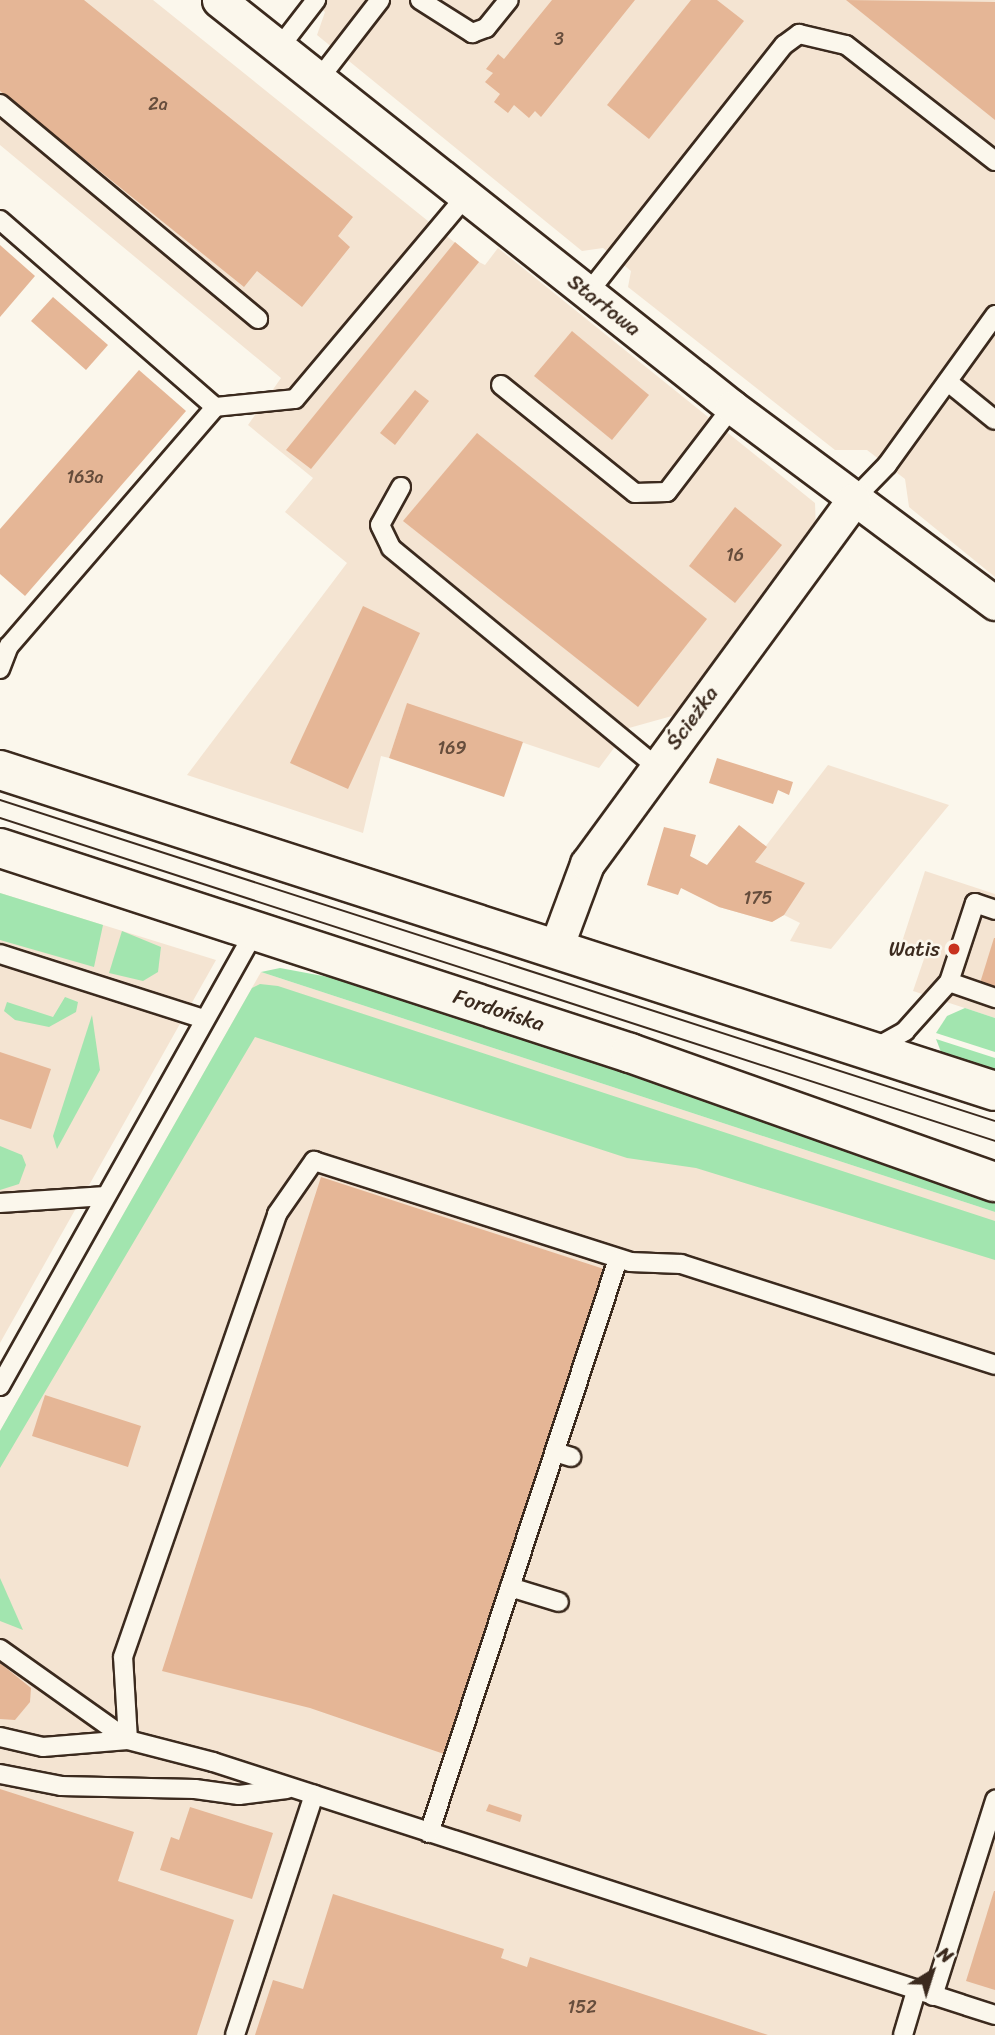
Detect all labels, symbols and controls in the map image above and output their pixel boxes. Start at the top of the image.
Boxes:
house number: 3 [554,28,564,50]
house number: 2a [148,93,168,115]
street label: Startowa [562,269,646,341]
house number: 163a [67,466,103,488]
house number: 16 [726,544,744,566]
street label: Ścieżka [661,681,723,755]
house number: 169 [438,737,466,759]
house number: 175 [744,887,772,909]
place label: Watis [889,936,940,962]
marker: Watis [946,941,962,957]
street label: Fordońska [450,983,548,1037]
north arrow [897,1937,967,2007]
text: N [930,1938,961,1972]
house number: 152 [567,1996,597,2018]

